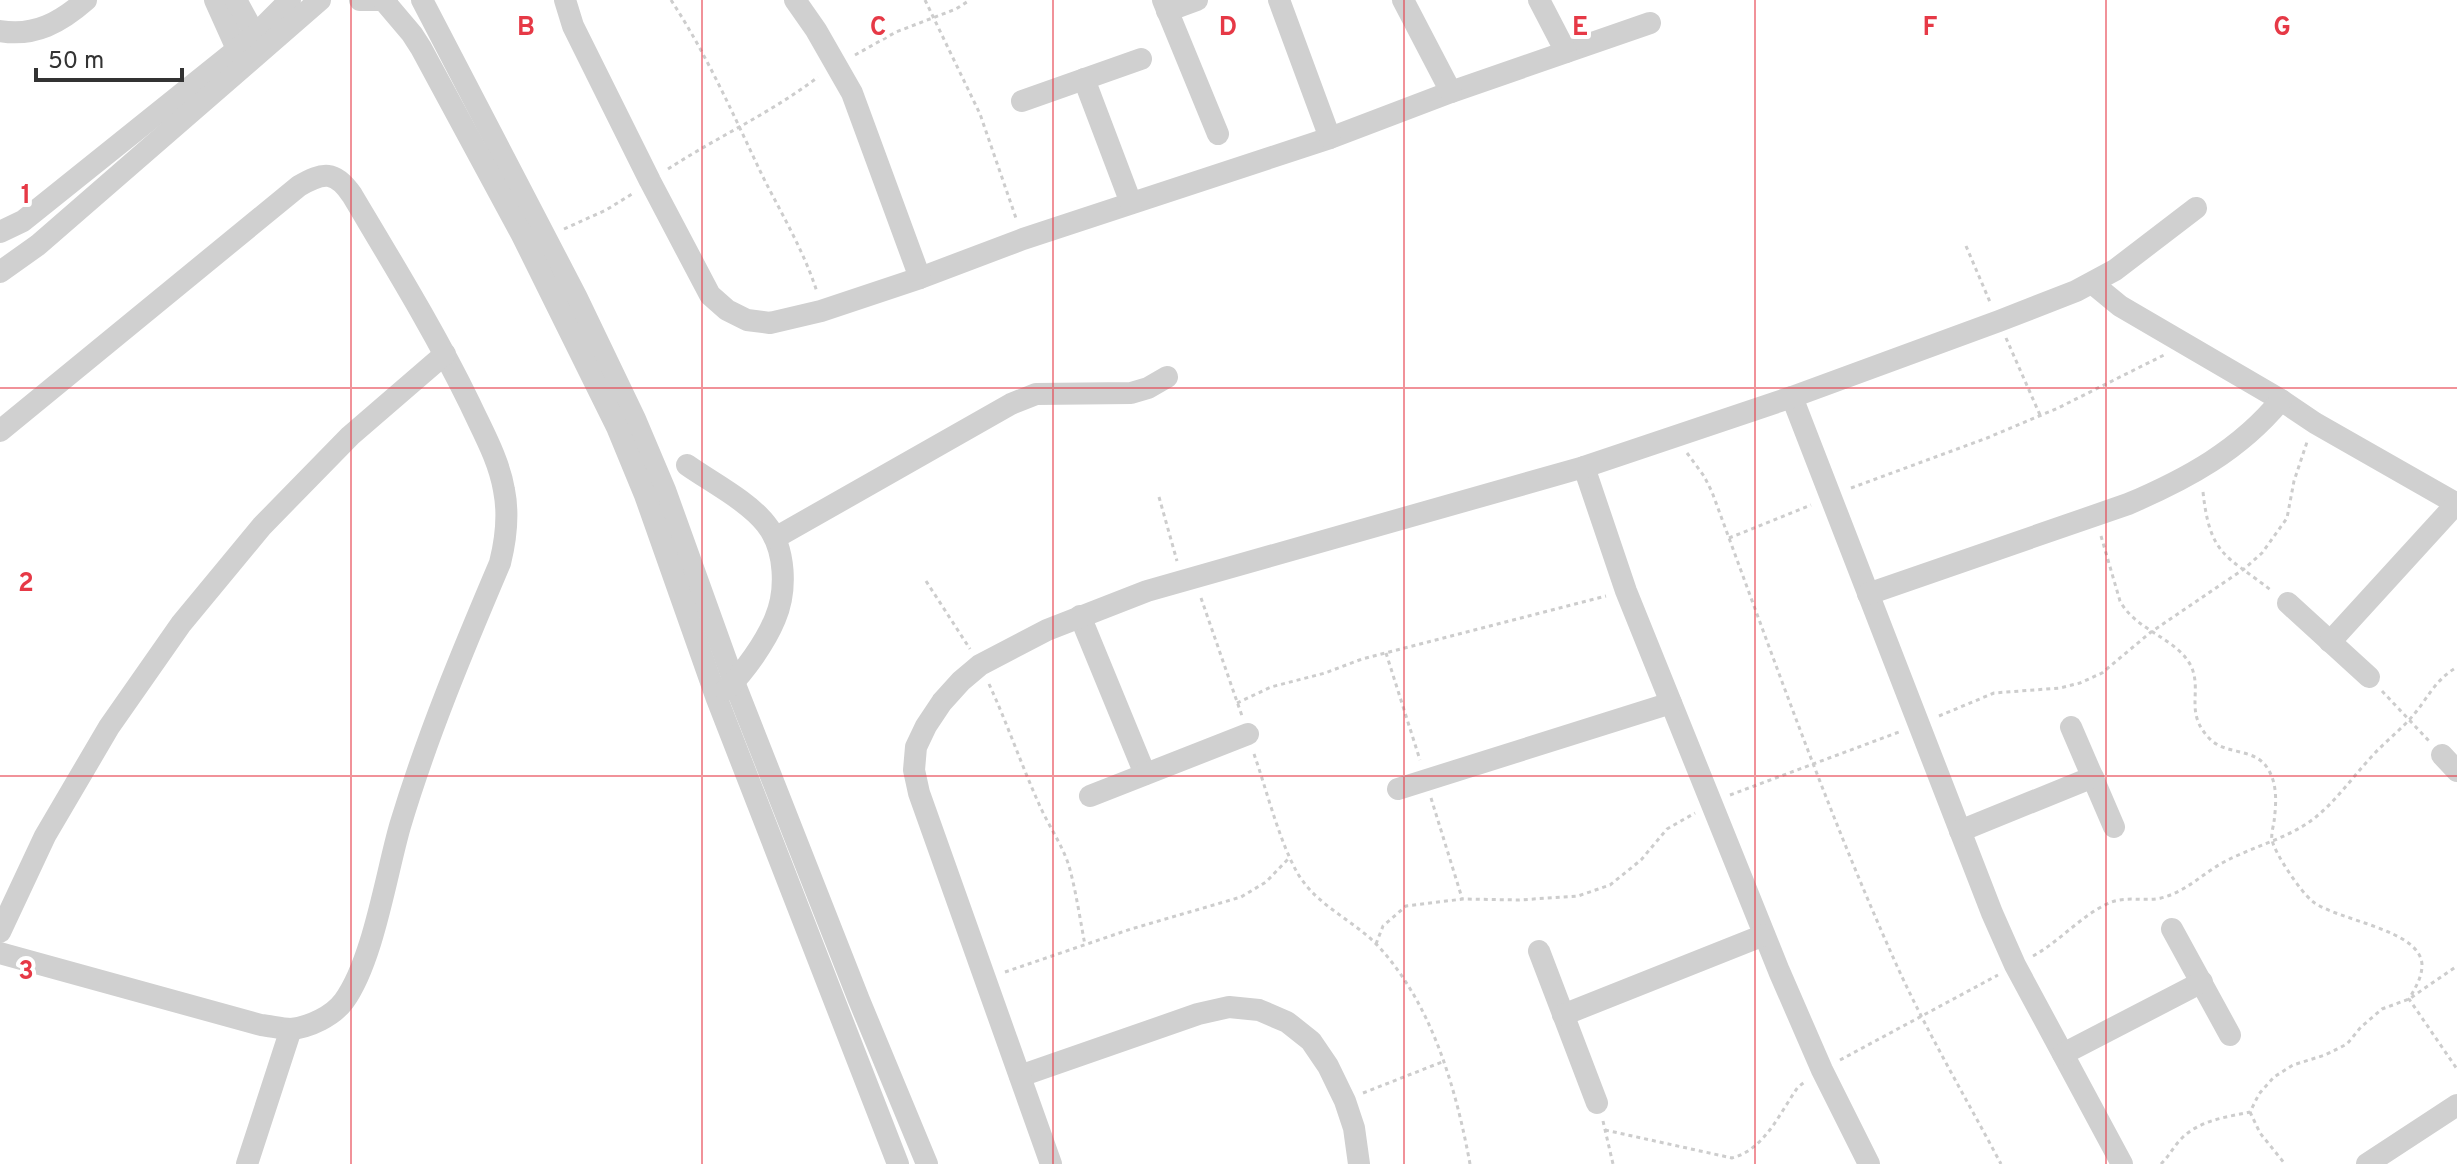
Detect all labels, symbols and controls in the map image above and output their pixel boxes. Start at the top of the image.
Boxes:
text: B [517,12,535,45]
text: C [870,12,886,45]
text: D [1219,12,1237,45]
text: E [1572,12,1588,45]
text: F [1923,12,1938,45]
text: G [2273,12,2291,45]
scale bar [36,32,182,82]
text: 50 m [48,47,104,77]
text: 1 [21,180,31,213]
text: 2 [18,568,34,601]
text: 3 [18,956,34,989]

